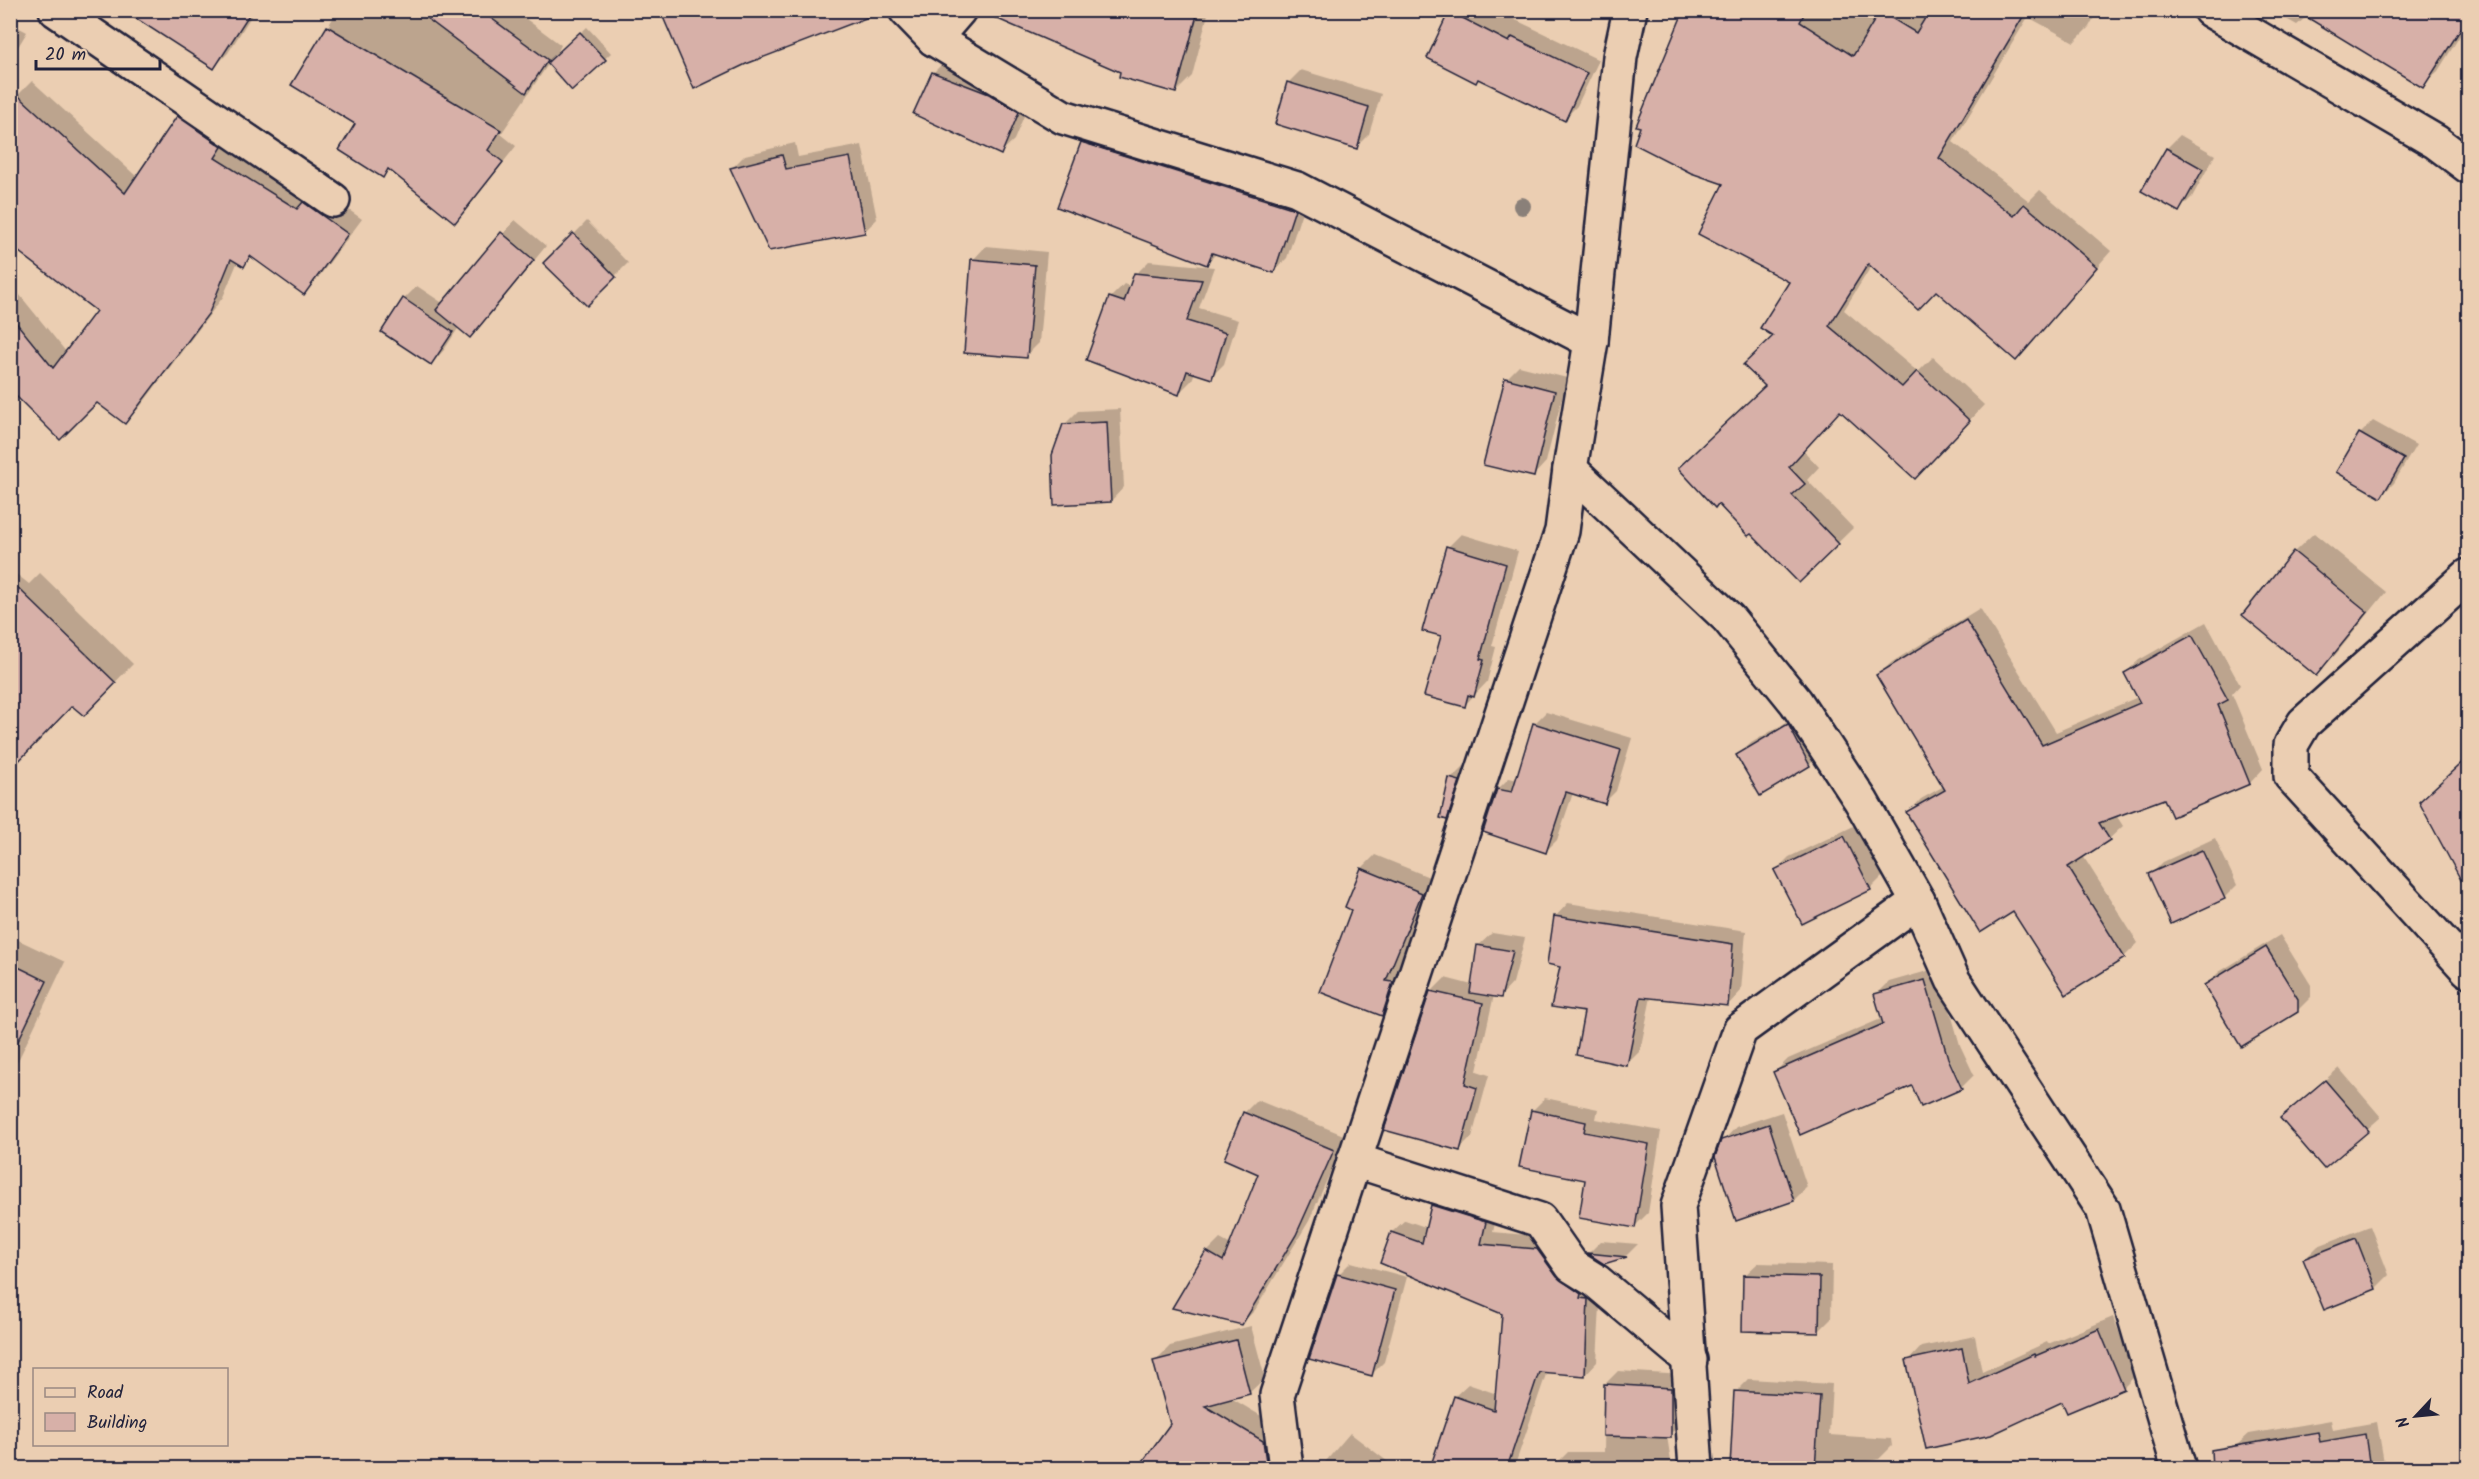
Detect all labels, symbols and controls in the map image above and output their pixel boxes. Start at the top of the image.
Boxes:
scale bar [36,33,160,71]
text: 20 m [45,41,86,70]
legend [33,1368,228,1446]
text: Road [87,1379,124,1408]
north arrow [2386,1386,2446,1446]
text: Building [87,1409,147,1438]
text: N [2390,1412,2417,1432]

